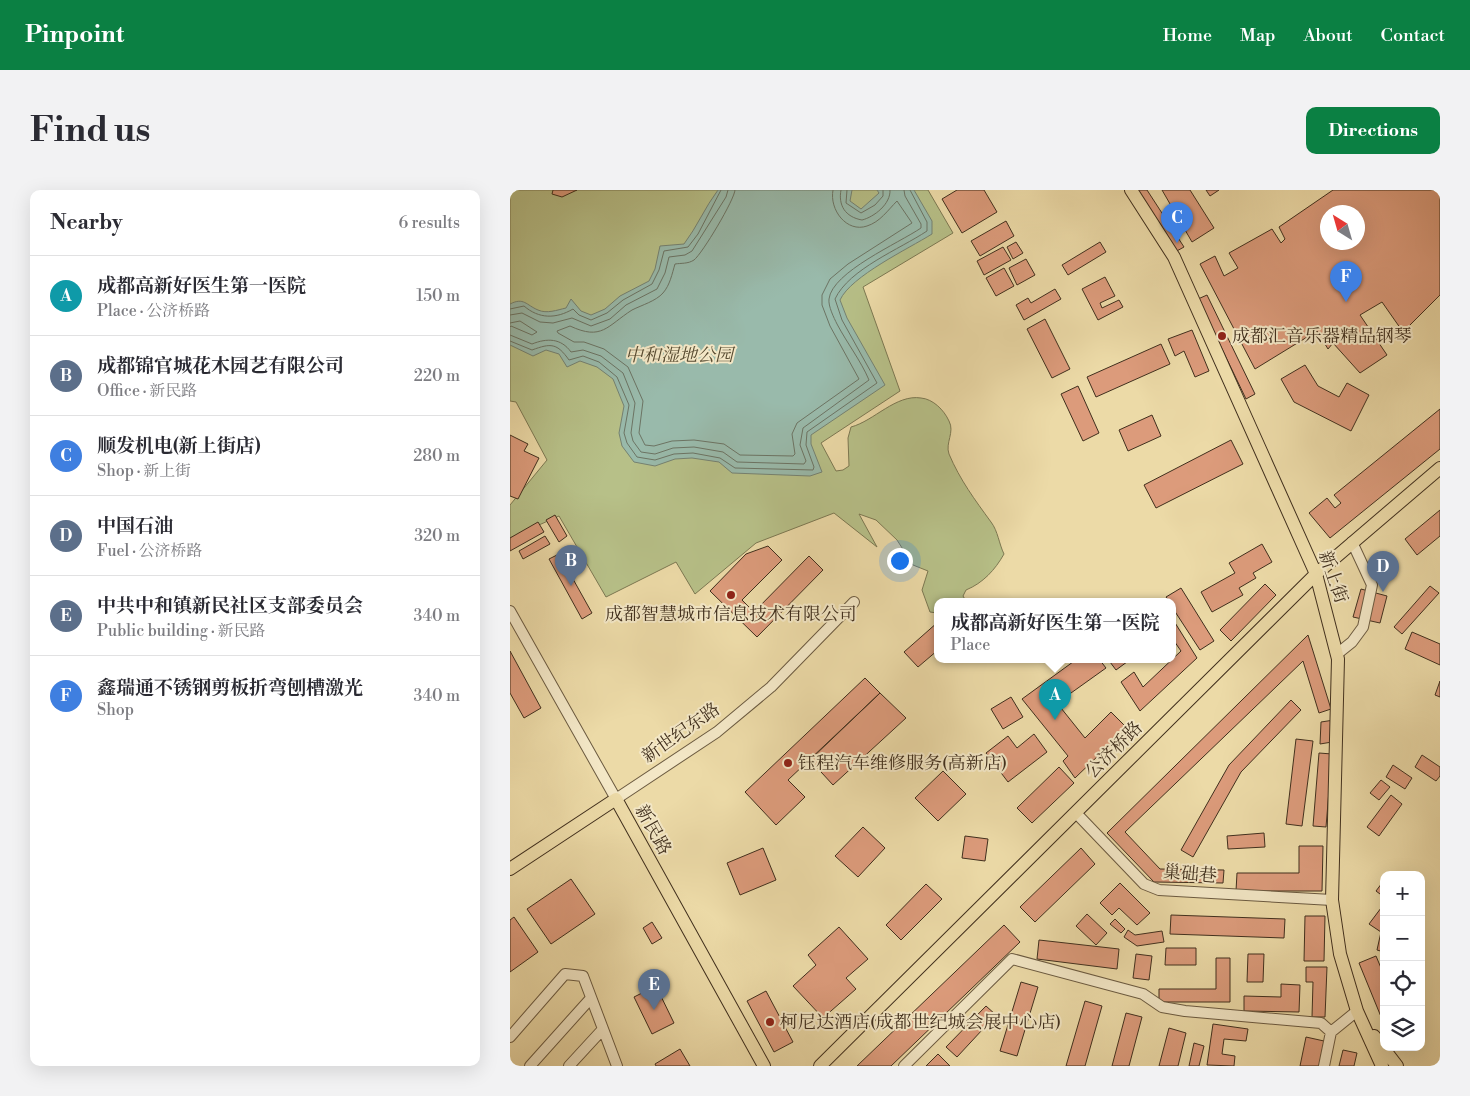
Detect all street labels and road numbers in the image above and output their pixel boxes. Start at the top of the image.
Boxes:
street label: 新上街 [1313,548,1353,606]
street label: 新世纪东路 [638,698,724,768]
street label: 公济桥路 [1080,716,1148,784]
street label: 新民路 [630,801,676,859]
street label: 巢础巷 [1162,860,1218,888]

